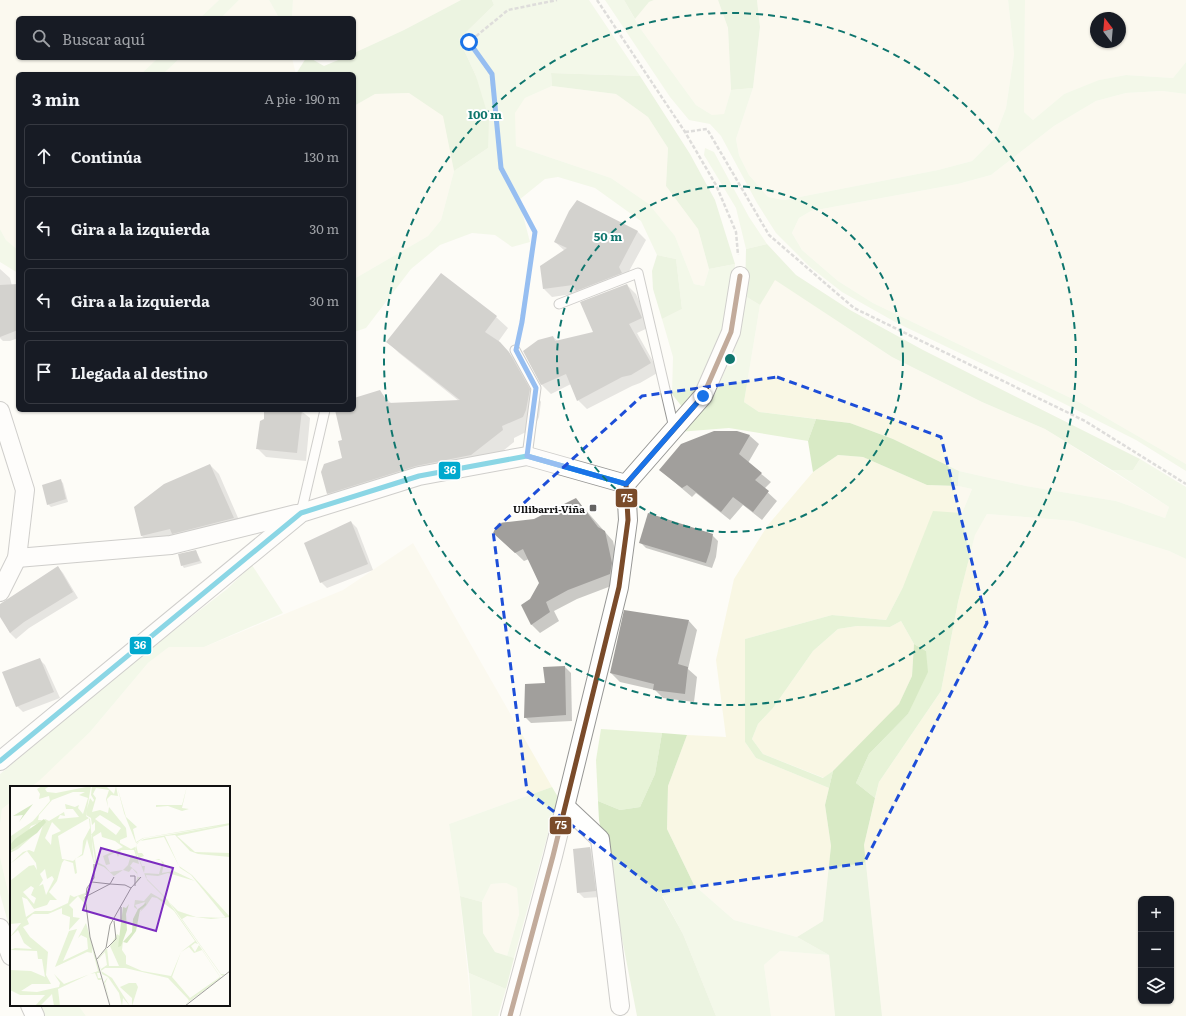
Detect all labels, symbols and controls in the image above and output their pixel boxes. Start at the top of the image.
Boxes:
north arrow [1090,12,1126,48]
search box [16,16,356,60]
icon: search [30,27,52,49]
text: Buscar aquí [62,27,145,50]
route start [460,33,478,51]
text: 3 min [32,86,80,111]
text: A pie · 190 m [264,89,340,108]
text: 100 m [468,105,502,123]
icon: ahead [33,145,55,167]
text: Continúa [71,145,142,168]
text: 130 m [304,147,339,166]
icon: left [33,217,55,239]
text: Gira a la izquierda [71,217,210,240]
text: 30 m [309,219,339,238]
text: 50 m [594,227,622,245]
icon: left [33,289,55,311]
text: Gira a la izquierda [71,289,210,312]
text: 30 m [309,291,339,310]
centre of rings [723,352,737,366]
icon: arrive [33,361,55,383]
text: Llegada al destino [71,361,208,384]
route end [694,387,712,405]
line badge: 36 [438,461,461,480]
text: 36 [444,461,457,477]
line badge: 75 [615,488,638,508]
text: 75 [621,489,633,505]
place label: Ullibarri-Viña [513,501,585,516]
marker: Ullibarri-Viña [588,503,598,513]
line badge: 36 [129,636,152,655]
text: 36 [134,636,147,652]
inset map [10,786,230,1006]
line badge: 75 [549,816,572,835]
text: 75 [555,816,567,832]
map controls [1138,896,1174,1004]
button: + [1138,896,1174,932]
button: − [1138,932,1174,968]
button: layers [1138,968,1174,1004]

